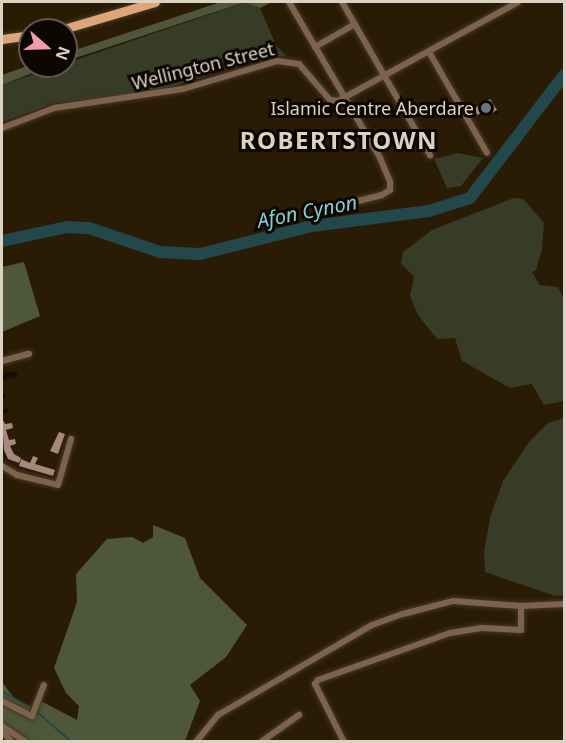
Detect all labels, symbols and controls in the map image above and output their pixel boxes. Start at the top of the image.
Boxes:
north arrow [18,18,78,78]
street label: Wellington Street [130,38,276,94]
text: N [50,44,76,63]
place label: Islamic Centre Aberdare [270,97,474,119]
marker: Islamic Centre Aberdare [479,101,493,115]
district label: ROBERTSTOWN [240,126,438,154]
water label: Afon Cynon [255,190,359,232]

